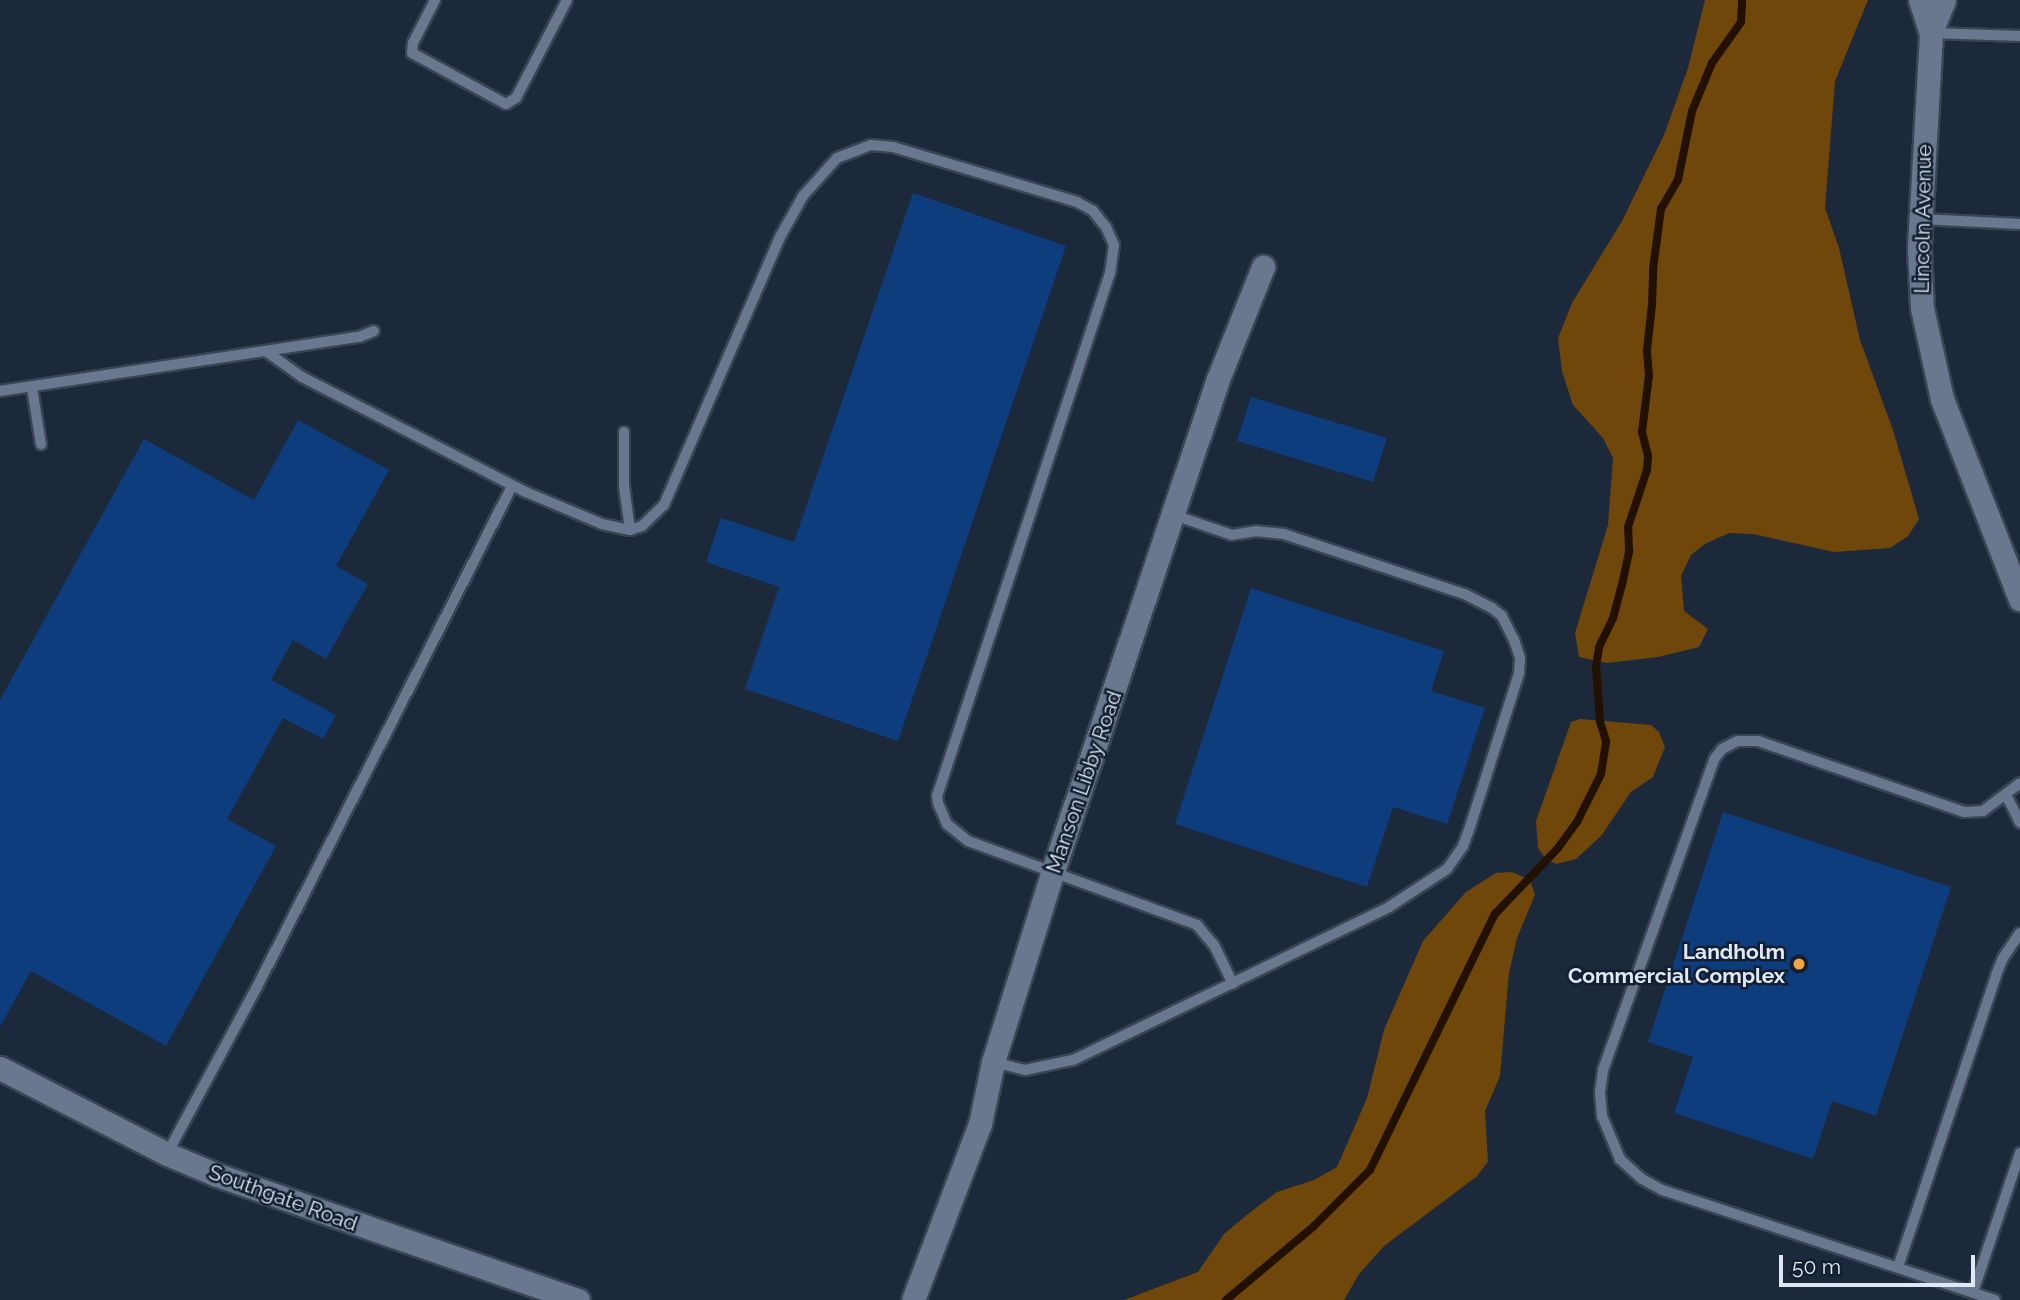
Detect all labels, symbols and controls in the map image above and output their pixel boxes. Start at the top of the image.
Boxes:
street label: Lincoln Avenue [1909,144,1937,294]
street label: Manson Libby Road [1041,687,1127,877]
place label: Landholm Commercial Complex [1567,939,1785,989]
marker: Landholm Commercial Complex [1791,956,1807,972]
street label: Southgate Road [205,1159,361,1237]
scale bar [1782,1240,1978,1284]
text: 50 m [1792,1254,1841,1279]

